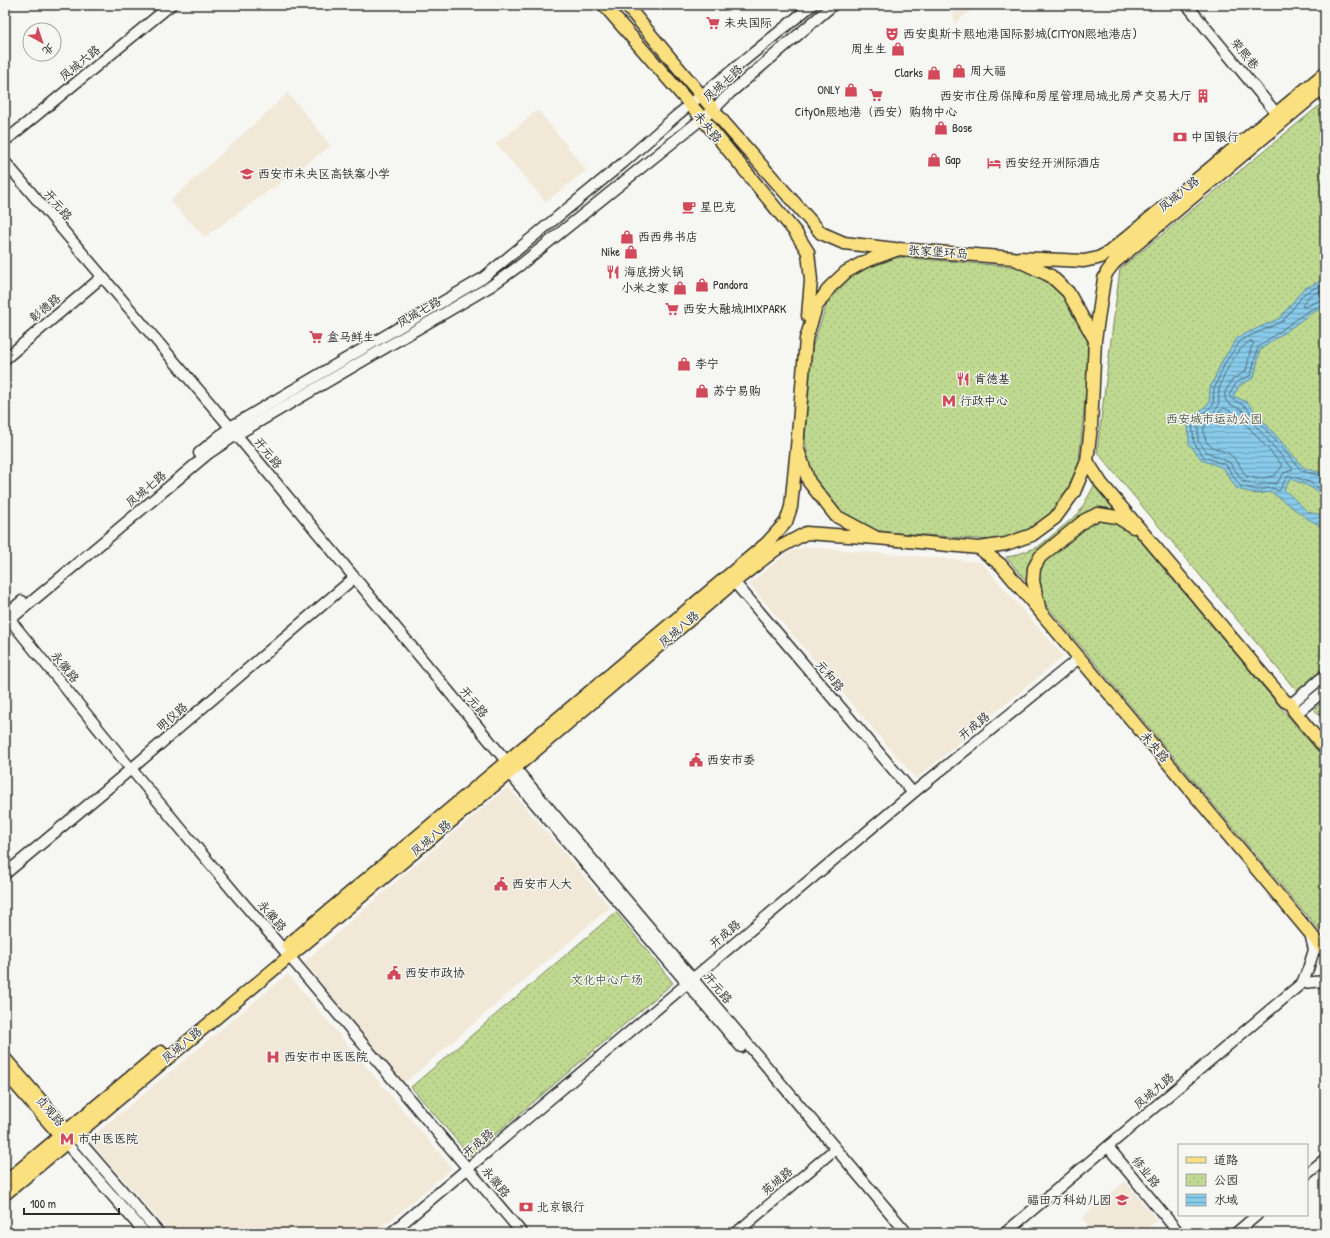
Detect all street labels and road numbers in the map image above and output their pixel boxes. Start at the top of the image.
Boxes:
street label: 荣熙巷 [1227,34,1263,73]
street label: 凤城六路 [56,41,104,84]
street label: 凤城七路 [699,60,746,105]
street label: 未央路 [690,107,726,146]
street label: 凤城八路 [1155,172,1203,215]
street label: 开元路 [40,185,76,224]
street label: 张家堡环岛 [908,241,969,262]
street label: 彰德路 [25,290,64,326]
street label: 凤城七路 [394,292,444,331]
street label: 开元路 [250,433,286,472]
street label: 凤城七路 [122,467,170,511]
street label: 凤城八路 [655,607,703,651]
street label: 永徽路 [47,647,83,686]
street label: 元和路 [812,656,848,695]
street label: 开元路 [456,682,492,721]
street label: 明仪路 [153,698,191,735]
street label: 开成路 [954,708,993,744]
street label: 未央路 [1137,727,1173,766]
street label: 凤城八路 [407,816,455,860]
street label: 永徽路 [254,897,291,935]
street label: 开成路 [705,916,744,952]
street label: 开元路 [700,968,736,1007]
street label: 凤城八路 [158,1023,206,1067]
street label: 凤城九路 [1130,1069,1178,1113]
street label: 贞观路 [32,1092,69,1130]
street label: 开成路 [458,1125,497,1161]
street label: 修业路 [1128,1152,1164,1191]
street label: 永徽路 [478,1162,514,1201]
street label: 苑城路 [757,1163,796,1199]

